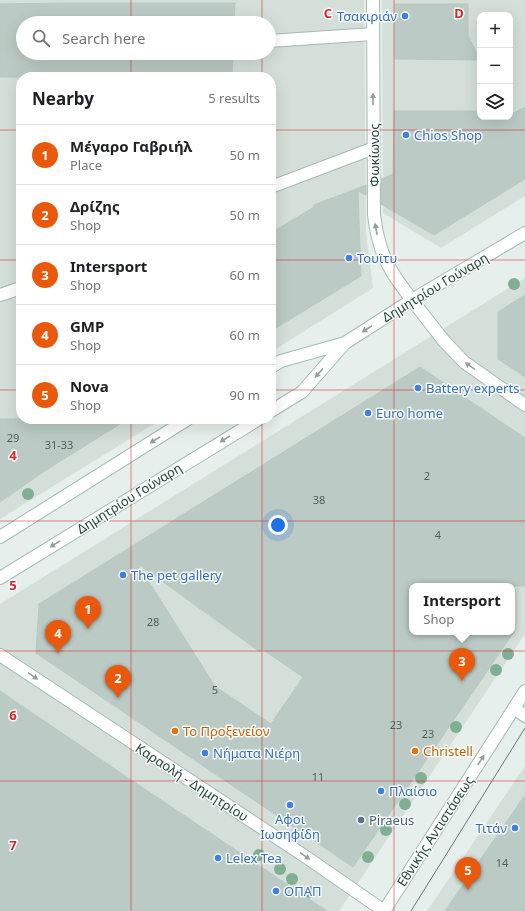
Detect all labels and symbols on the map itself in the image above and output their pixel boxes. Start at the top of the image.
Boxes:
text: C [324,4,332,22]
text: D [454,4,464,22]
place label: Τσακιριάν [337,7,397,25]
marker: Τσακιριάν [400,11,410,21]
one-way arrow [370,92,376,105]
street label: Φωκίωνος [365,123,383,187]
place label: Chios Shop [414,126,482,144]
marker: Chios Shop [401,130,411,140]
one-way arrow [373,222,379,235]
street label: Δημητρίου Γούναρη [379,248,491,326]
place label: Τουϊτυ [357,249,397,267]
marker: Τουϊτυ [344,253,354,263]
one-way arrow [362,325,373,333]
one-way arrow [465,362,476,370]
one-way arrow [315,367,324,378]
place label: Battery experts [426,379,519,397]
marker: Battery experts [413,383,423,393]
place label: Euro home [376,404,443,422]
marker: Euro home [363,408,373,418]
house number: 29 [7,430,19,445]
one-way arrow [149,436,161,443]
one-way arrow [219,436,231,443]
house number: 31-33 [45,437,73,452]
text: 4 [9,446,17,464]
street label: Δημητρίου Γούναρη [73,458,185,538]
house number: 2 [424,468,430,483]
house number: 38 [313,492,325,507]
your location [268,515,288,535]
house number: 4 [435,527,442,542]
one-way arrow [49,541,61,548]
place label: The pet gallery [131,566,222,584]
marker: The pet gallery [118,570,128,580]
text: 5 [9,576,17,594]
pin: 1 [75,596,101,629]
house number: 28 [147,614,159,629]
pin: 4 [45,620,71,653]
pin: 3 [449,648,475,681]
pin: 2 [105,665,131,698]
one-way arrow [27,672,38,680]
house number: 5 [212,682,218,697]
text: 6 [9,706,17,724]
house number: 23 [390,717,402,732]
place label: Το Προξενείον [183,722,270,740]
marker: Το Προξενείον [170,726,180,736]
house number: 23 [422,726,434,741]
street label: Καραολή - Δημητρίου [132,739,252,825]
place label: Christell [423,742,473,760]
place label: Νήματα Νιέρη [213,744,300,762]
marker: Christell [410,746,420,756]
marker: Νήματα Νιέρη [200,748,210,758]
one-way arrow [477,754,484,766]
house number: 11 [312,769,324,784]
street label: Εθνικής Αντιστάσεως [392,772,478,890]
place label: Πλαίσιο [389,782,437,800]
marker: Πλαίσιο [376,786,386,796]
marker: Αφοι Ιωσηφίδη [285,800,295,810]
place label: Αφοι Ιωσηφίδη [260,810,320,843]
place label: Piraeus [369,811,414,829]
marker: Piraeus [356,815,366,825]
place label: Τιτάν [476,819,507,837]
marker: Τιτάν [510,823,520,833]
text: 7 [9,836,17,854]
place label: Lelex Tea [226,849,282,867]
one-way arrow [299,852,310,860]
marker: Lelex Tea [213,853,223,863]
house number: 14 [496,855,509,870]
pin: 5 [455,857,481,890]
place label: ΟΠΑΠ [284,882,321,900]
marker: ΟΠΑΠ [271,886,281,896]

